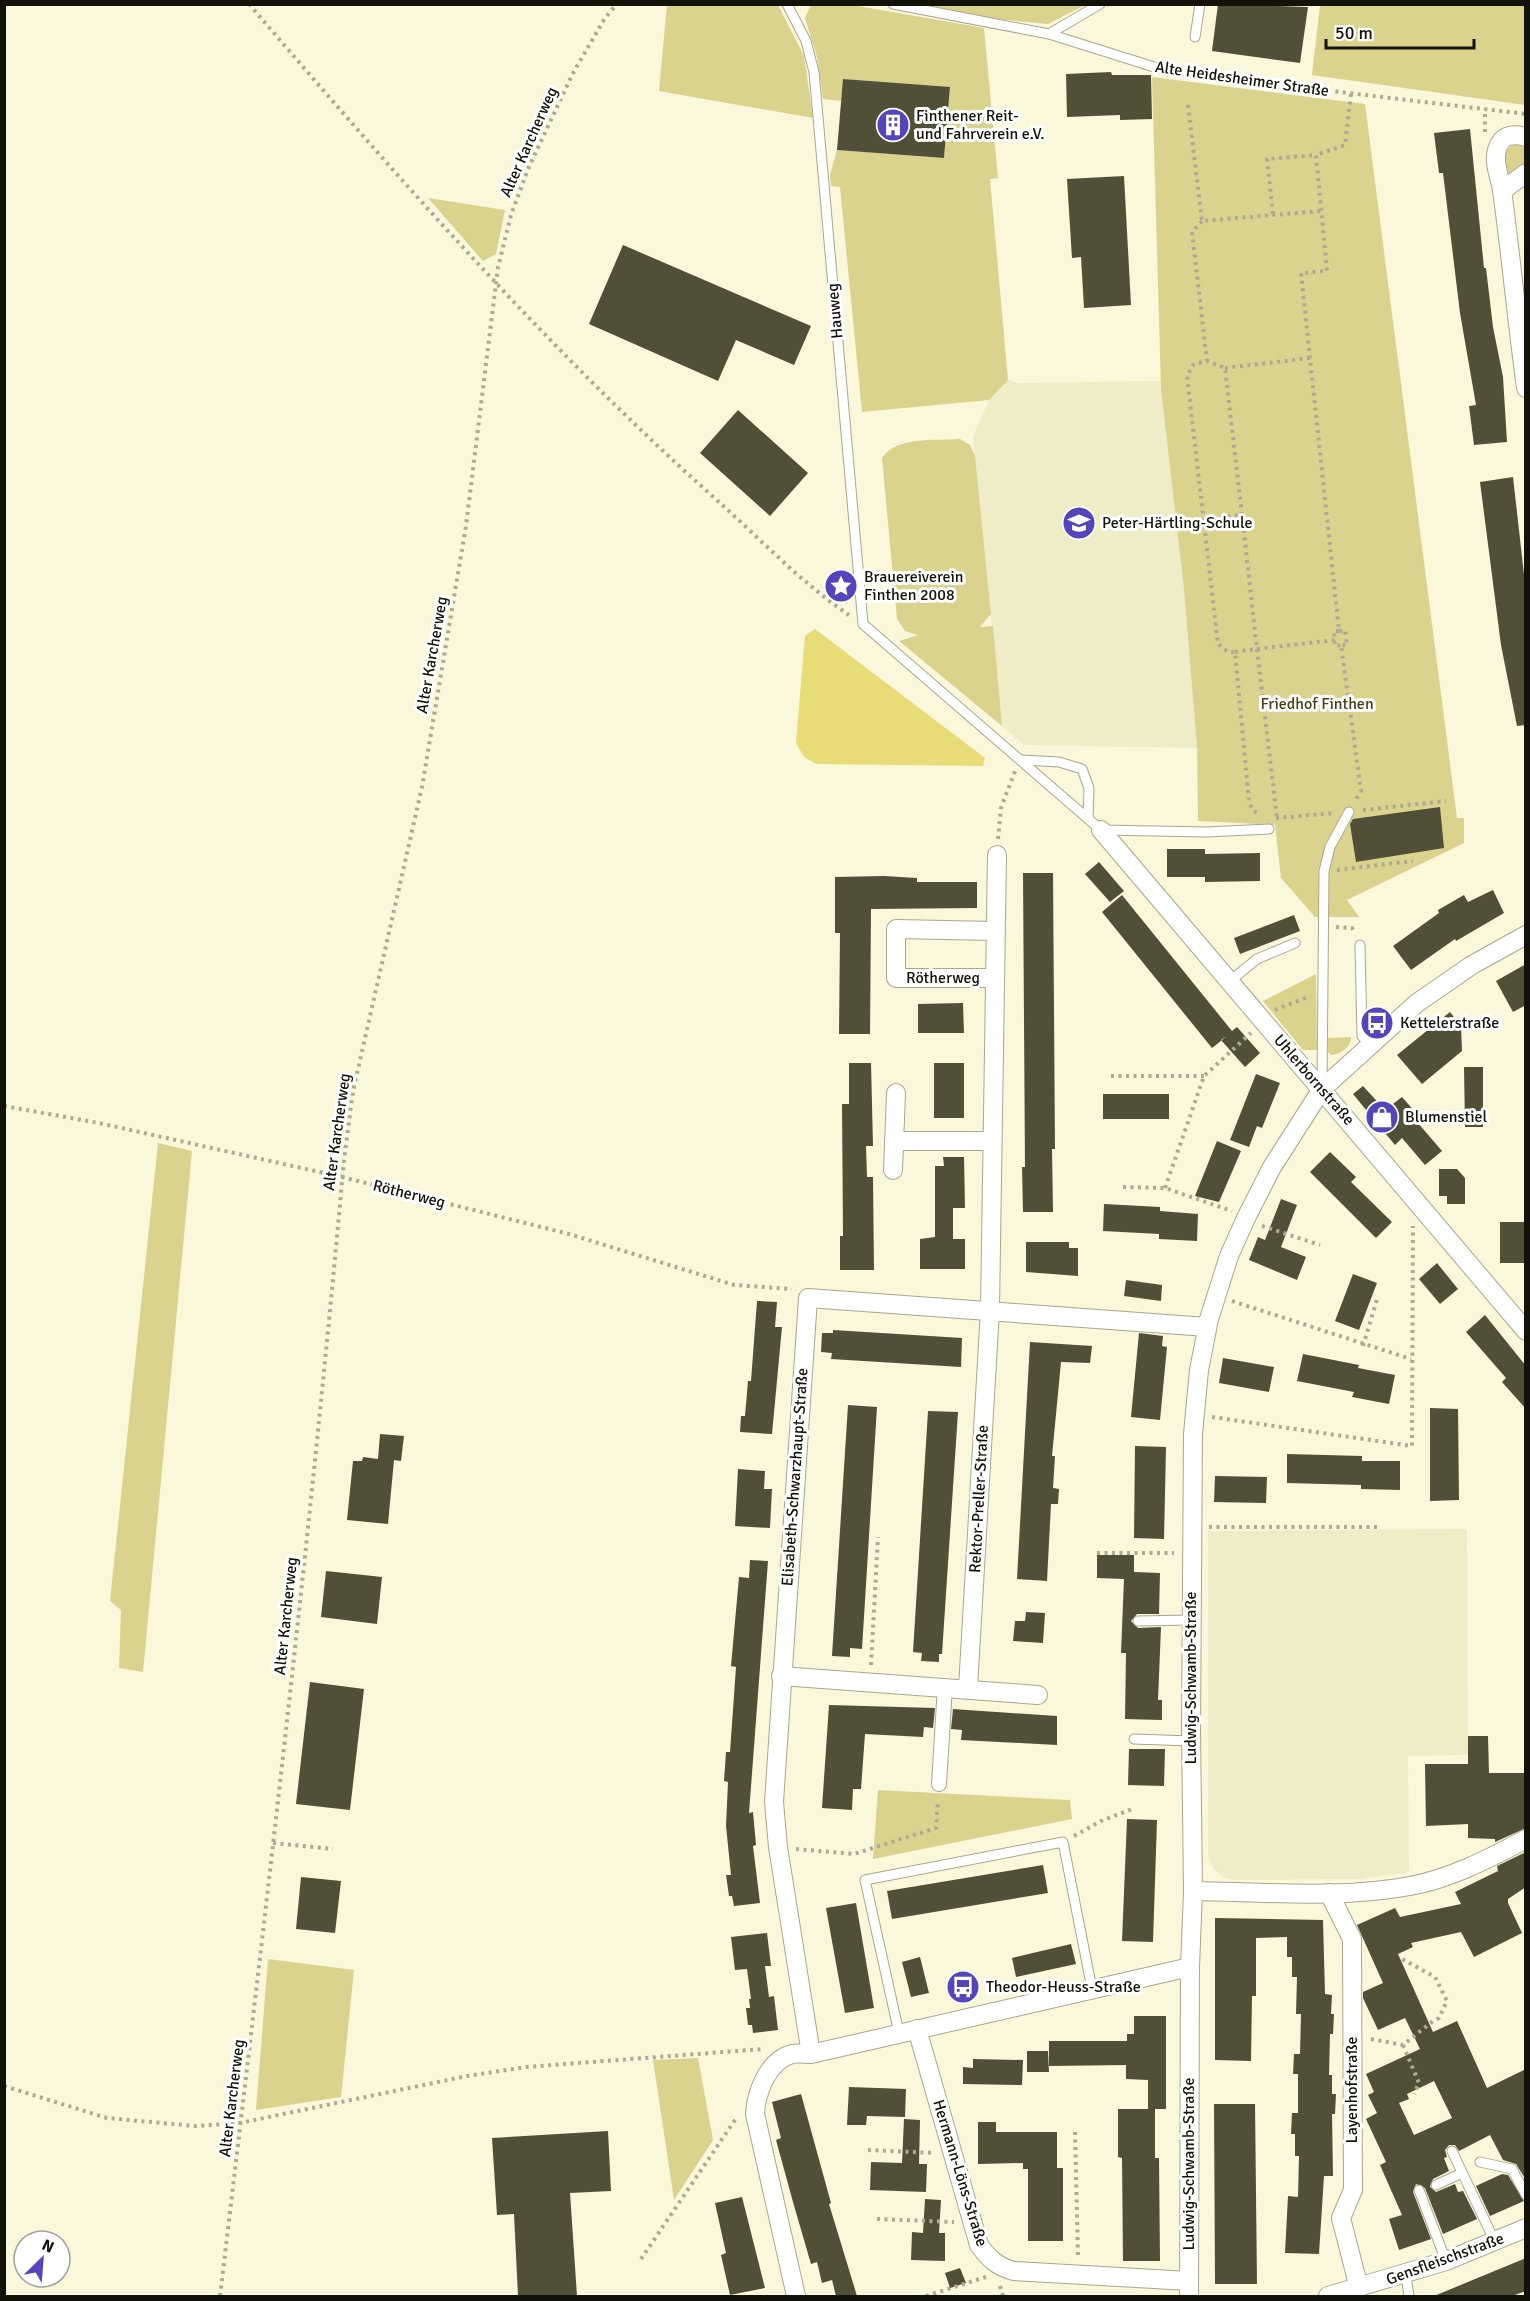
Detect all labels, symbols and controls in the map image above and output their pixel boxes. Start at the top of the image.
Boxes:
scale bar [1326,12,1474,50]
text: 50 m [1335,22,1373,44]
street label: Alte Heidesheimer Straße [1154,57,1330,101]
street label: Alter Karcherweg [496,84,562,200]
place label: Finthener Reit- und Fahrverein e.V. [916,106,1044,144]
building icon: Finthener Reit- und Fahrverein e.V. [875,107,911,143]
street label: Hauweg [823,282,847,340]
school or university icon: Peter-Härtling-Schule [1061,505,1097,541]
place label: Peter-Härtling-Schule [1102,513,1253,533]
place label: Brauereiverein Finthen 2008 [864,567,964,605]
place icon: Brauereiverein Finthen 2008 [823,568,859,604]
street label: Alter Karcherweg [412,595,452,715]
park label: Friedhof Finthen [1260,694,1374,714]
street label: Rötherweg [906,968,980,988]
bus stop icon: Kettelerstraße [1359,1005,1395,1041]
place label: Kettelerstraße [1400,1013,1499,1033]
street label: Uhlerbornstraße [1269,1031,1359,1129]
street label: Alter Karcherweg [319,1072,355,1192]
shop icon: Blumenstiel [1364,1099,1400,1135]
place label: Blumenstiel [1405,1107,1488,1127]
street label: Rötherweg [371,1175,447,1213]
street label: Elisabeth-Schwarzhaupt-Straße [777,1367,813,1587]
street label: Rektor-Preller-Straße [965,1425,993,1573]
street label: Alter Karcherweg [270,1556,302,1676]
street label: Ludwig-Schwamb-Straße [1181,1592,1201,1764]
bus stop icon: Theodor-Heuss-Straße [945,1969,981,2005]
place label: Theodor-Heuss-Straße [986,1977,1141,1997]
street label: Layenhofstraße [1342,2037,1362,2143]
street label: Alter Karcherweg [215,2038,249,2158]
street label: Ludwig-Schwamb-Straße [1179,2078,1199,2250]
street label: Hermann-Löns-Straße [928,2097,992,2249]
street label: Gensfleischstraße [1383,2228,1507,2290]
north arrow [12,2229,72,2289]
text: N [39,2235,57,2258]

